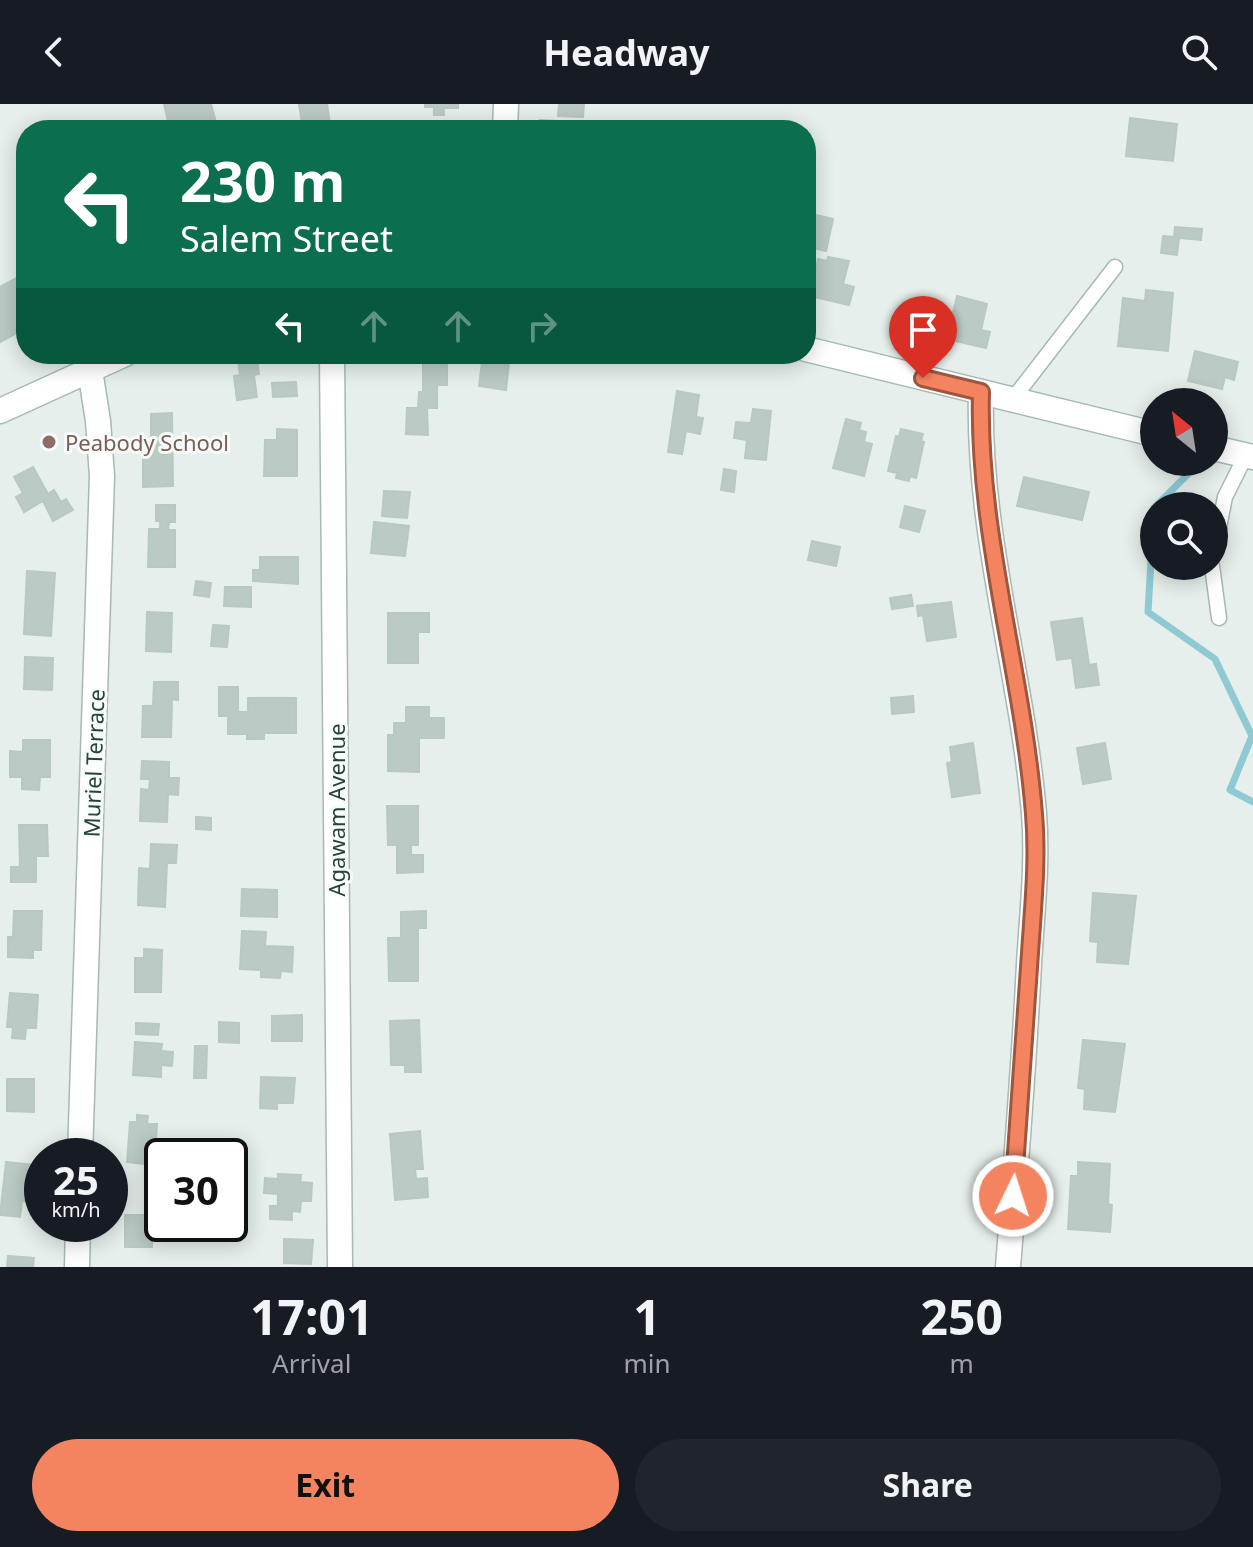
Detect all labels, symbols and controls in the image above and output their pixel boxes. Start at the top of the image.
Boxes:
text: Headway [543,28,710,77]
icon: back [32,30,76,74]
icon: search [1177,30,1221,74]
text: 230 m [180,142,345,218]
icon: left [48,152,152,256]
text: Salem Street [180,214,393,263]
pin [889,296,957,378]
icon: left [268,304,312,348]
icon: ahead [352,304,396,348]
icon: ahead [436,304,480,348]
icon: right [520,304,564,348]
icon: arrive [901,308,945,352]
north arrow [1140,388,1228,476]
map controls [1140,388,1228,580]
place label: Peabody School [65,427,229,457]
marker: Peabody School [40,433,58,451]
button: search [1140,492,1228,580]
street label: Muriel Terrace [75,688,111,838]
street label: Agawam Avenue [321,723,351,897]
speed limit sign: 30 [144,1138,248,1242]
text: 25 [53,1152,99,1207]
position arrow [971,1154,1055,1238]
text: km/h [51,1196,101,1223]
text: 17:01 [250,1284,373,1349]
text: 1 [633,1284,661,1349]
text: 250 [921,1284,1003,1349]
text: Arrival [272,1345,351,1381]
text: min [623,1345,671,1381]
text: m [950,1345,974,1381]
button: Exit [32,1439,619,1531]
button: Share [635,1439,1221,1531]

